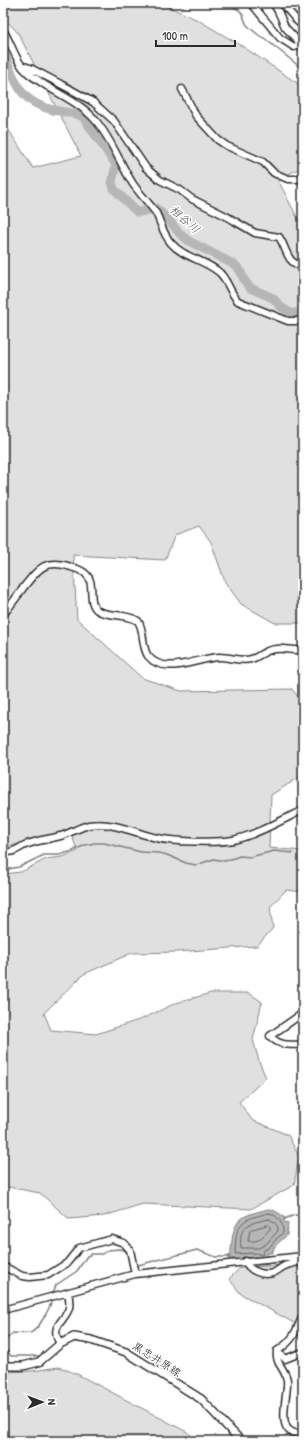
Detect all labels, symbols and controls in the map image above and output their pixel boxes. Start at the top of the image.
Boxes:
scale bar [156,22,235,48]
text: 100 m [162,27,188,44]
water label: 相谷川 [166,201,204,237]
street label: 黒忠井原線 [130,1338,184,1380]
north arrow [22,1382,62,1422]
text: N [45,1399,59,1405]

